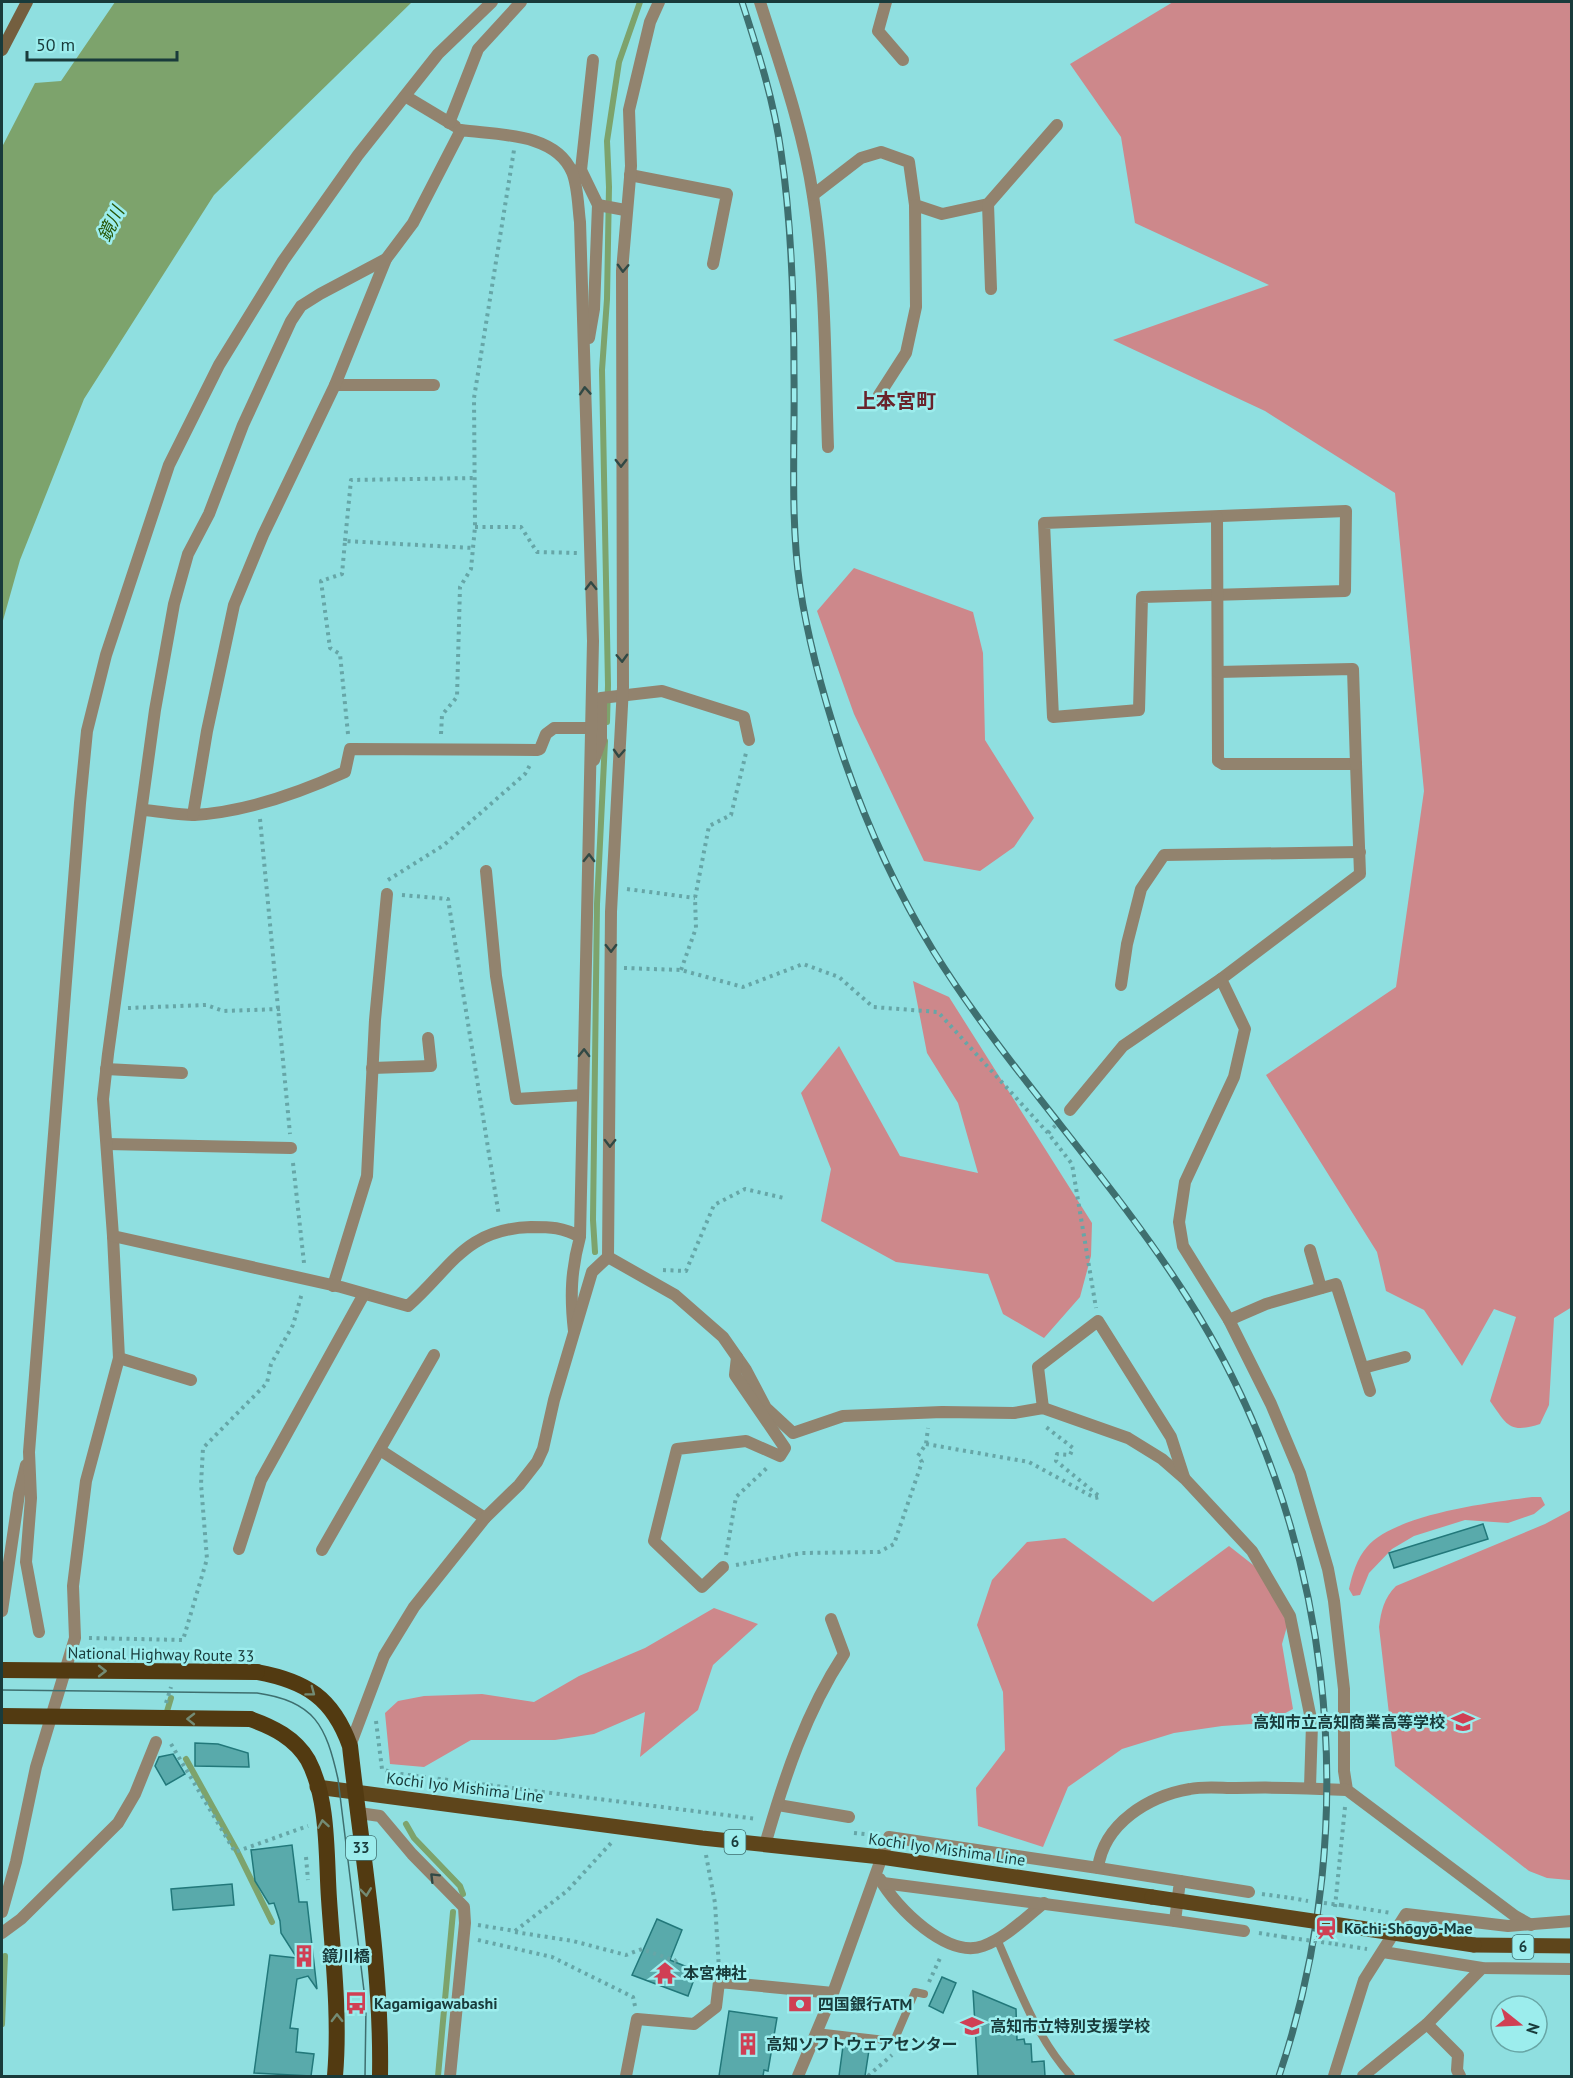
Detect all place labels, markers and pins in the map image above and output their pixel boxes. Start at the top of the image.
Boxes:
school or university icon: 高知市立高知商業高等学校 [1450,1709,1476,1735]
place label: 高知市立高知商業高等学校 [1253,1712,1445,1732]
station icon: Kōchi-Shōgyō-Mae [1313,1915,1339,1941]
place label: Kōchi-Shōgyō-Mae [1344,1918,1473,1938]
building icon: 鏡川橋 [291,1943,317,1969]
place label: 鏡川橋 [322,1946,370,1966]
temple icon: 本宮神社 [652,1960,678,1986]
place label: 本宮神社 [683,1963,747,1983]
bus stop icon: Kagamigawabashi [343,1990,369,2016]
bank icon: 四国銀行ATM [787,1991,813,2017]
place label: Kagamigawabashi [374,1993,498,2013]
place label: 四国銀行ATM [818,1994,912,2014]
school or university icon: 高知市立特別支援学校 [959,2013,985,2039]
place label: 高知市立特別支援学校 [990,2016,1150,2036]
building icon: 高知ソフトウェアセンター [735,2031,761,2057]
place label: 高知ソフトウェアセンター [766,2034,958,2054]

